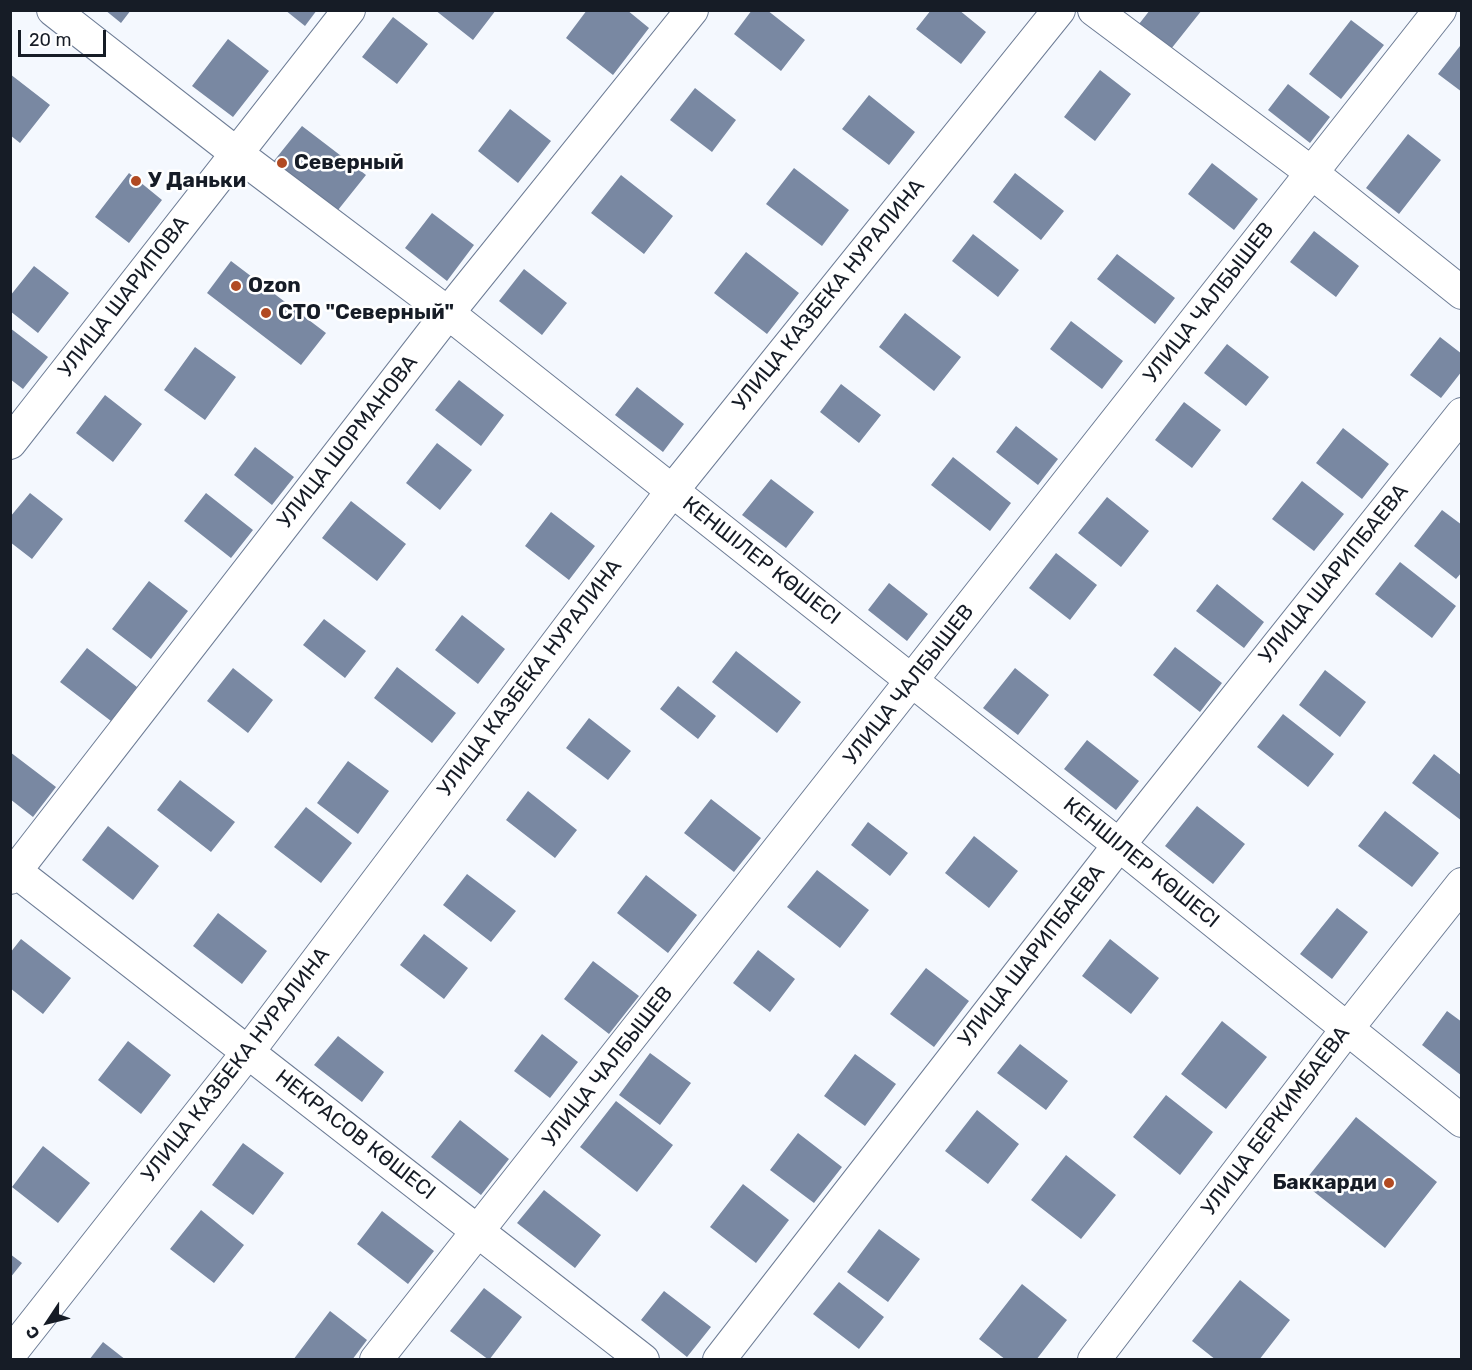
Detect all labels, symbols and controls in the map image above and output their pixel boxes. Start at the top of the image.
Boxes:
scale bar [21,18,110,56]
text: 20 m [29,29,71,51]
place label: Северный [294,150,404,176]
marker: Северный [275,156,289,170]
place label: У Даньки [148,168,246,194]
marker: У Даньки [129,174,143,188]
street label: УЛИЦА КАЗБЕКА НУРАЛИНА [728,174,930,416]
street label: УЛИЦА ШАРИПОВА [53,212,195,382]
street label: УЛИЦА ЧАЛБЫШЕВ [1138,218,1280,388]
place label: Ozon [248,273,301,299]
marker: Ozon [229,279,243,293]
place label: СТО "Северный" [278,300,454,326]
marker: СТО "Северный" [259,306,273,320]
street label: УЛИЦА ШОРМАНОВА [273,350,423,534]
street label: УЛИЦА ШАРИПБАЕВА [1254,479,1414,669]
street label: КЕНШІЛЕР КӨШЕСІ [677,492,845,630]
street label: УЛИЦА КАЗБЕКА НУРАЛИНА [433,554,627,802]
street label: УЛИЦА ЧАЛБЫШЕВ [838,600,980,770]
street label: КЕНШІЛЕР КӨШЕСІ [1058,792,1224,934]
street label: УЛИЦА ШАРИПБАЕВА [953,860,1111,1052]
street label: УЛИЦА КАЗБЕКА НУРАЛИНА [137,943,335,1187]
street label: УЛИЦА ЧАЛБЫШЕВ [537,982,679,1152]
street label: УЛИЦА БЕРКИМБАЕВА [1197,1021,1355,1221]
street label: НЕКРАСОВ КӨШЕСІ [270,1065,440,1205]
place label: Баккарди [1273,1170,1377,1196]
marker: Баккарди [1382,1176,1396,1190]
north arrow [18,1292,78,1352]
text: С [22,1323,44,1343]

